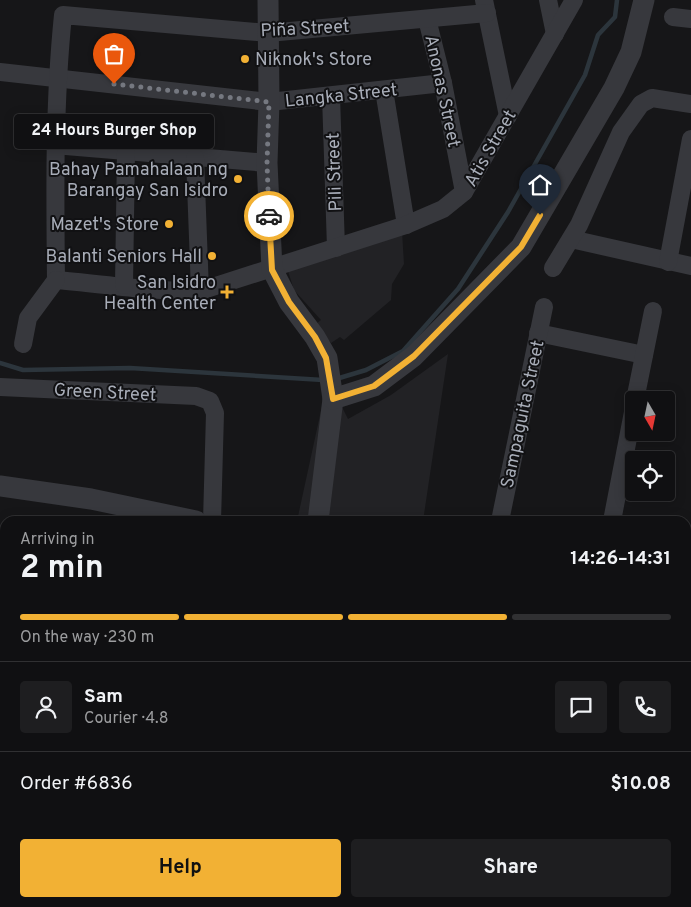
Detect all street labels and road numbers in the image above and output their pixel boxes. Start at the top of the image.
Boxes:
street label: Piña Street [260,16,350,43]
street label: Anonas Street [418,33,465,150]
street label: Langka Street [284,79,398,114]
street label: Atis Street [460,106,523,191]
street label: Pili Street [323,132,348,212]
street label: Sampaguita Street [497,338,550,490]
street label: Green Street [53,379,157,408]

